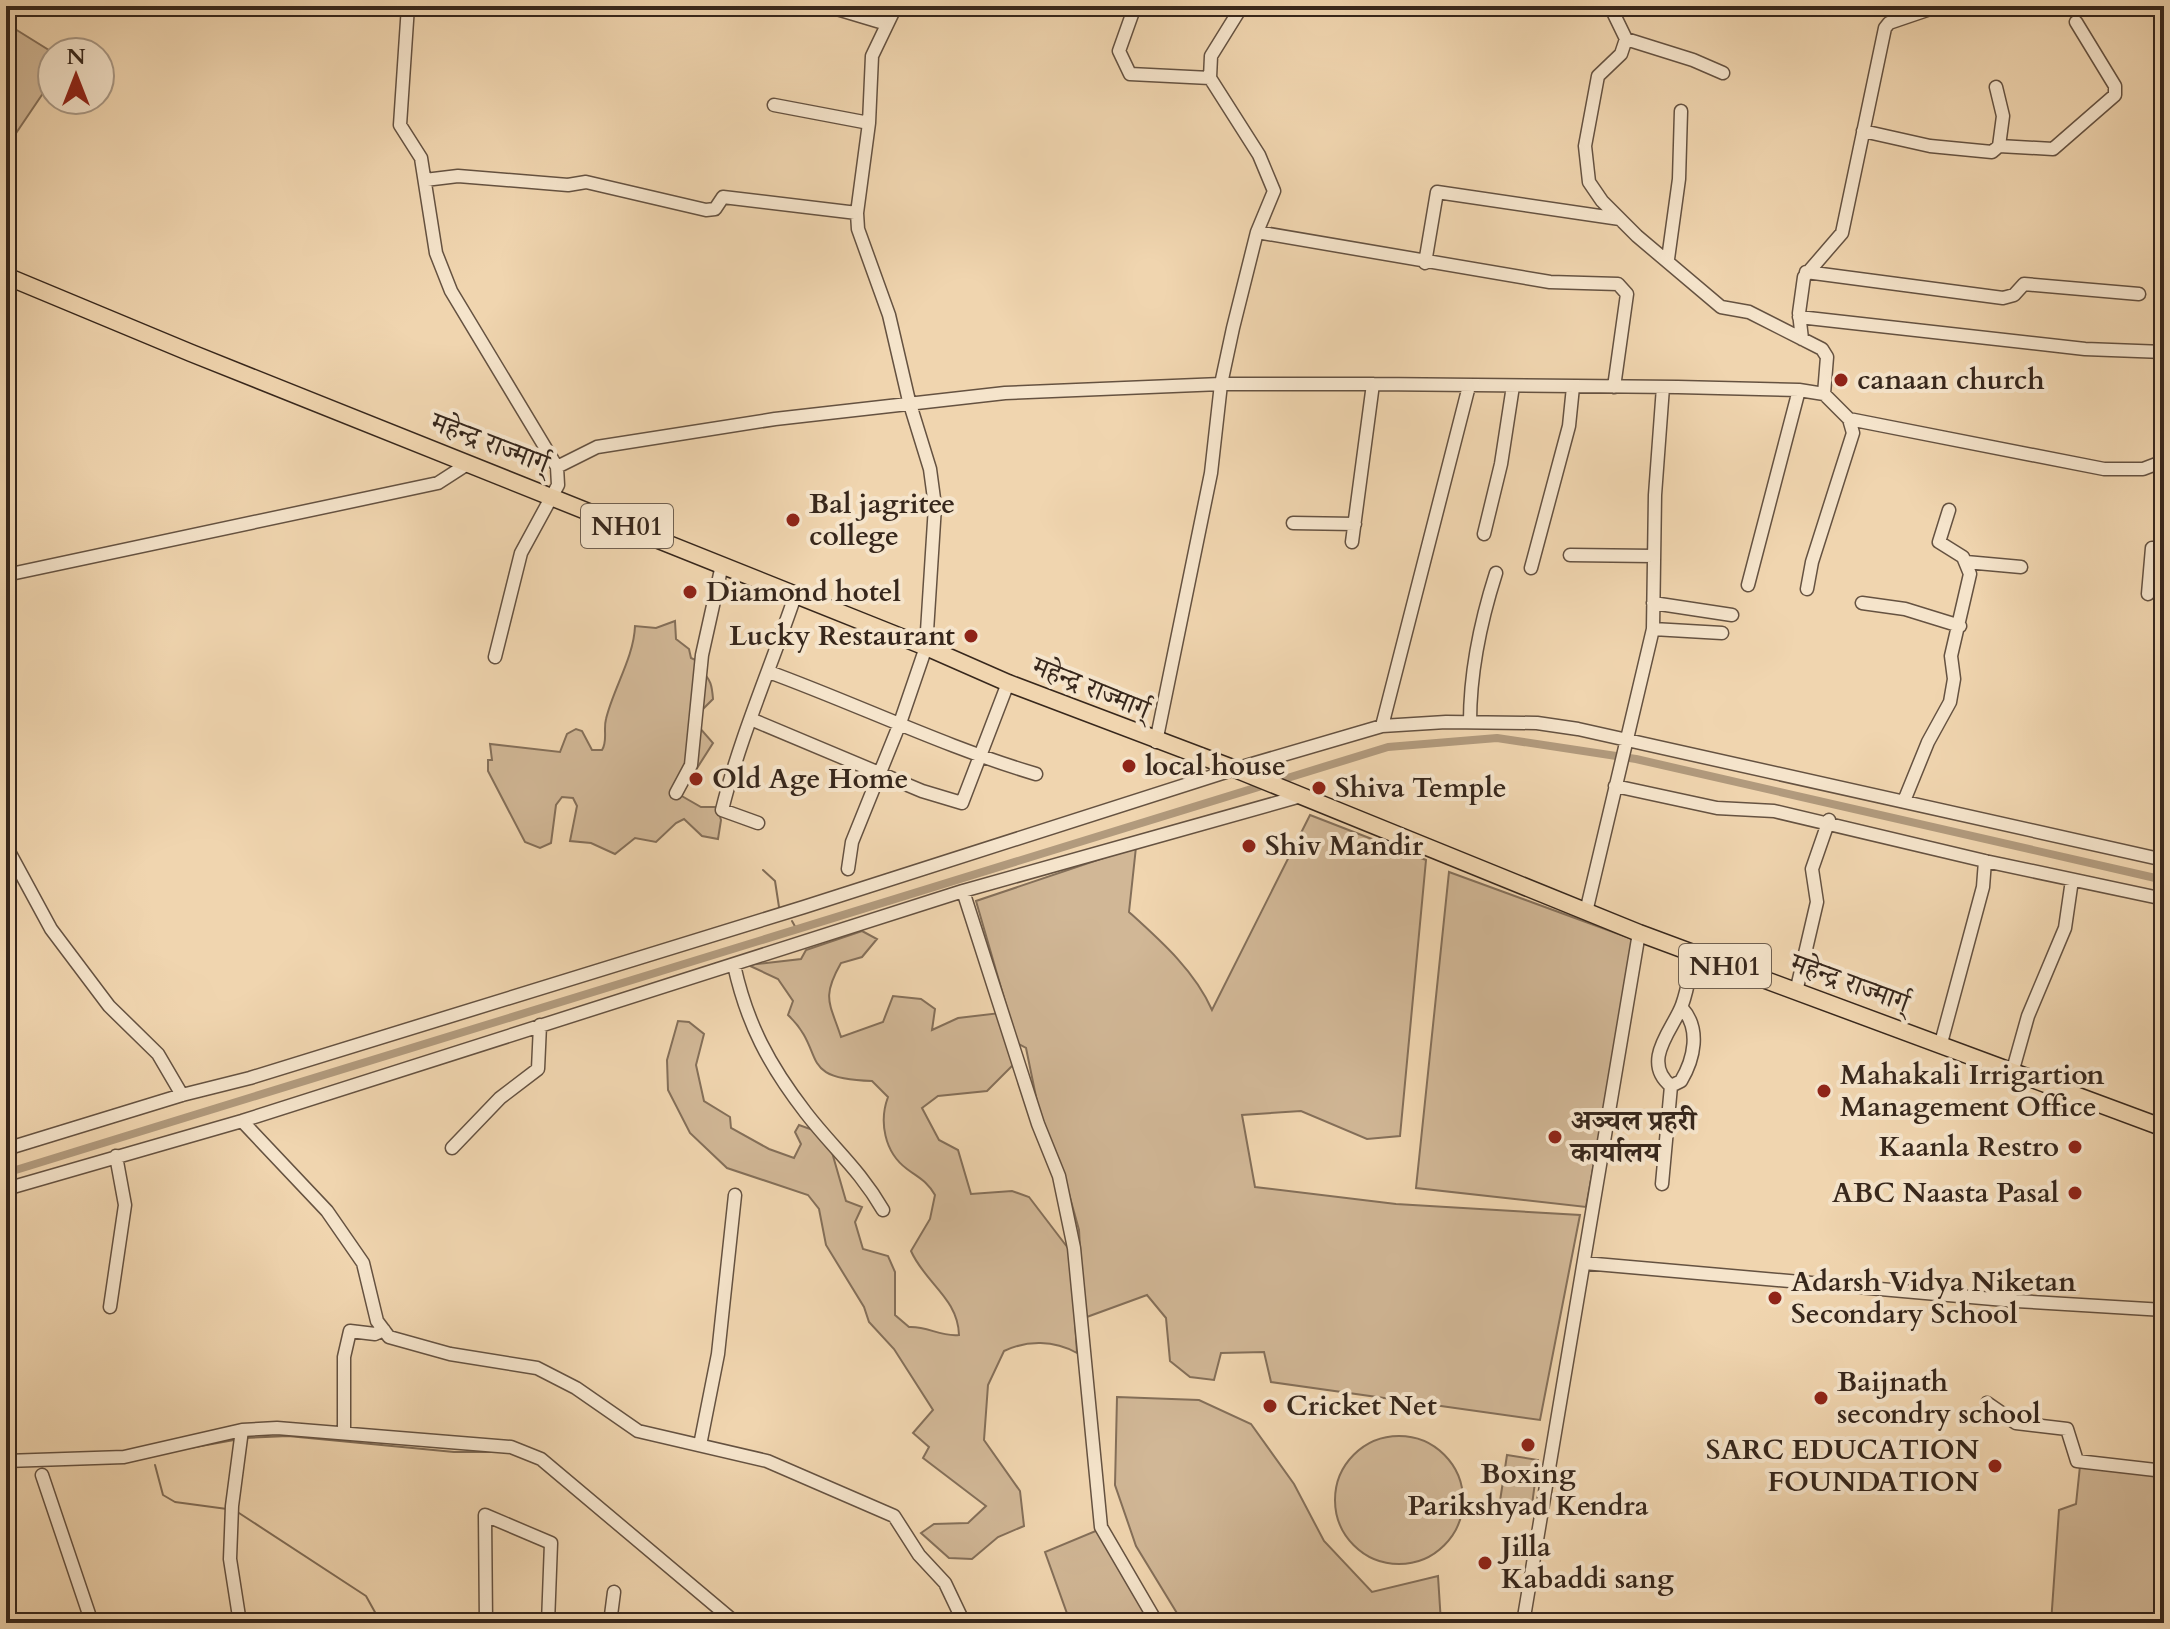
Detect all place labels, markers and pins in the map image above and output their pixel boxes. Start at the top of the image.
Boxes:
place label: canaan church [1857,361,2045,399]
marker: canaan church [1832,371,1850,389]
place label: Bal jagritee college [809,485,955,555]
marker: Bal jagritee college [784,511,802,529]
place label: Diamond hotel [706,573,901,611]
marker: Diamond hotel [681,583,699,601]
place label: Lucky Restaurant [729,617,955,655]
marker: Lucky Restaurant [962,627,980,645]
place label: local house [1145,747,1286,785]
marker: local house [1120,757,1138,775]
place label: Old Age Home [712,760,908,798]
place label: Shiva Temple [1335,769,1507,807]
marker: Old Age Home [687,770,705,788]
marker: Shiva Temple [1310,779,1328,797]
place label: Shiv Mandir [1265,827,1424,865]
marker: Shiv Mandir [1240,837,1258,855]
place label: Mahakali Irrigartion Management Office [1840,1056,2104,1126]
marker: Mahakali Irrigartion Management Office [1815,1082,1833,1100]
place label: अञ्चल प्रहरी कार्यालय [1569,1102,1699,1172]
marker: अञ्चल प्रहरी कार्यालय [1546,1128,1564,1146]
place label: Kaanla Restro [1879,1128,2059,1166]
marker: Kaanla Restro [2066,1138,2084,1156]
place label: ABC Naasta Pasal [1832,1174,2059,1212]
marker: ABC Naasta Pasal [2066,1184,2084,1202]
place label: Adarsh Vidya Niketan Secondary School [1791,1263,2076,1333]
marker: Adarsh Vidya Niketan Secondary School [1766,1289,1784,1307]
place label: Baijnath secondry school [1837,1363,2041,1433]
place label: Cricket Net [1286,1387,1437,1425]
marker: Baijnath secondry school [1812,1389,1830,1407]
marker: Cricket Net [1261,1397,1279,1415]
place label: SARC EDUCATION FOUNDATION [1706,1431,1979,1501]
marker: Boxing Parikshyad Kendra [1519,1436,1537,1454]
place label: Boxing Parikshyad Kendra [1407,1455,1649,1525]
marker: SARC EDUCATION FOUNDATION [1986,1457,2004,1475]
place label: Jilla Kabaddi sang [1497,1528,1674,1598]
marker: Jilla Kabaddi sang [1476,1554,1494,1572]

